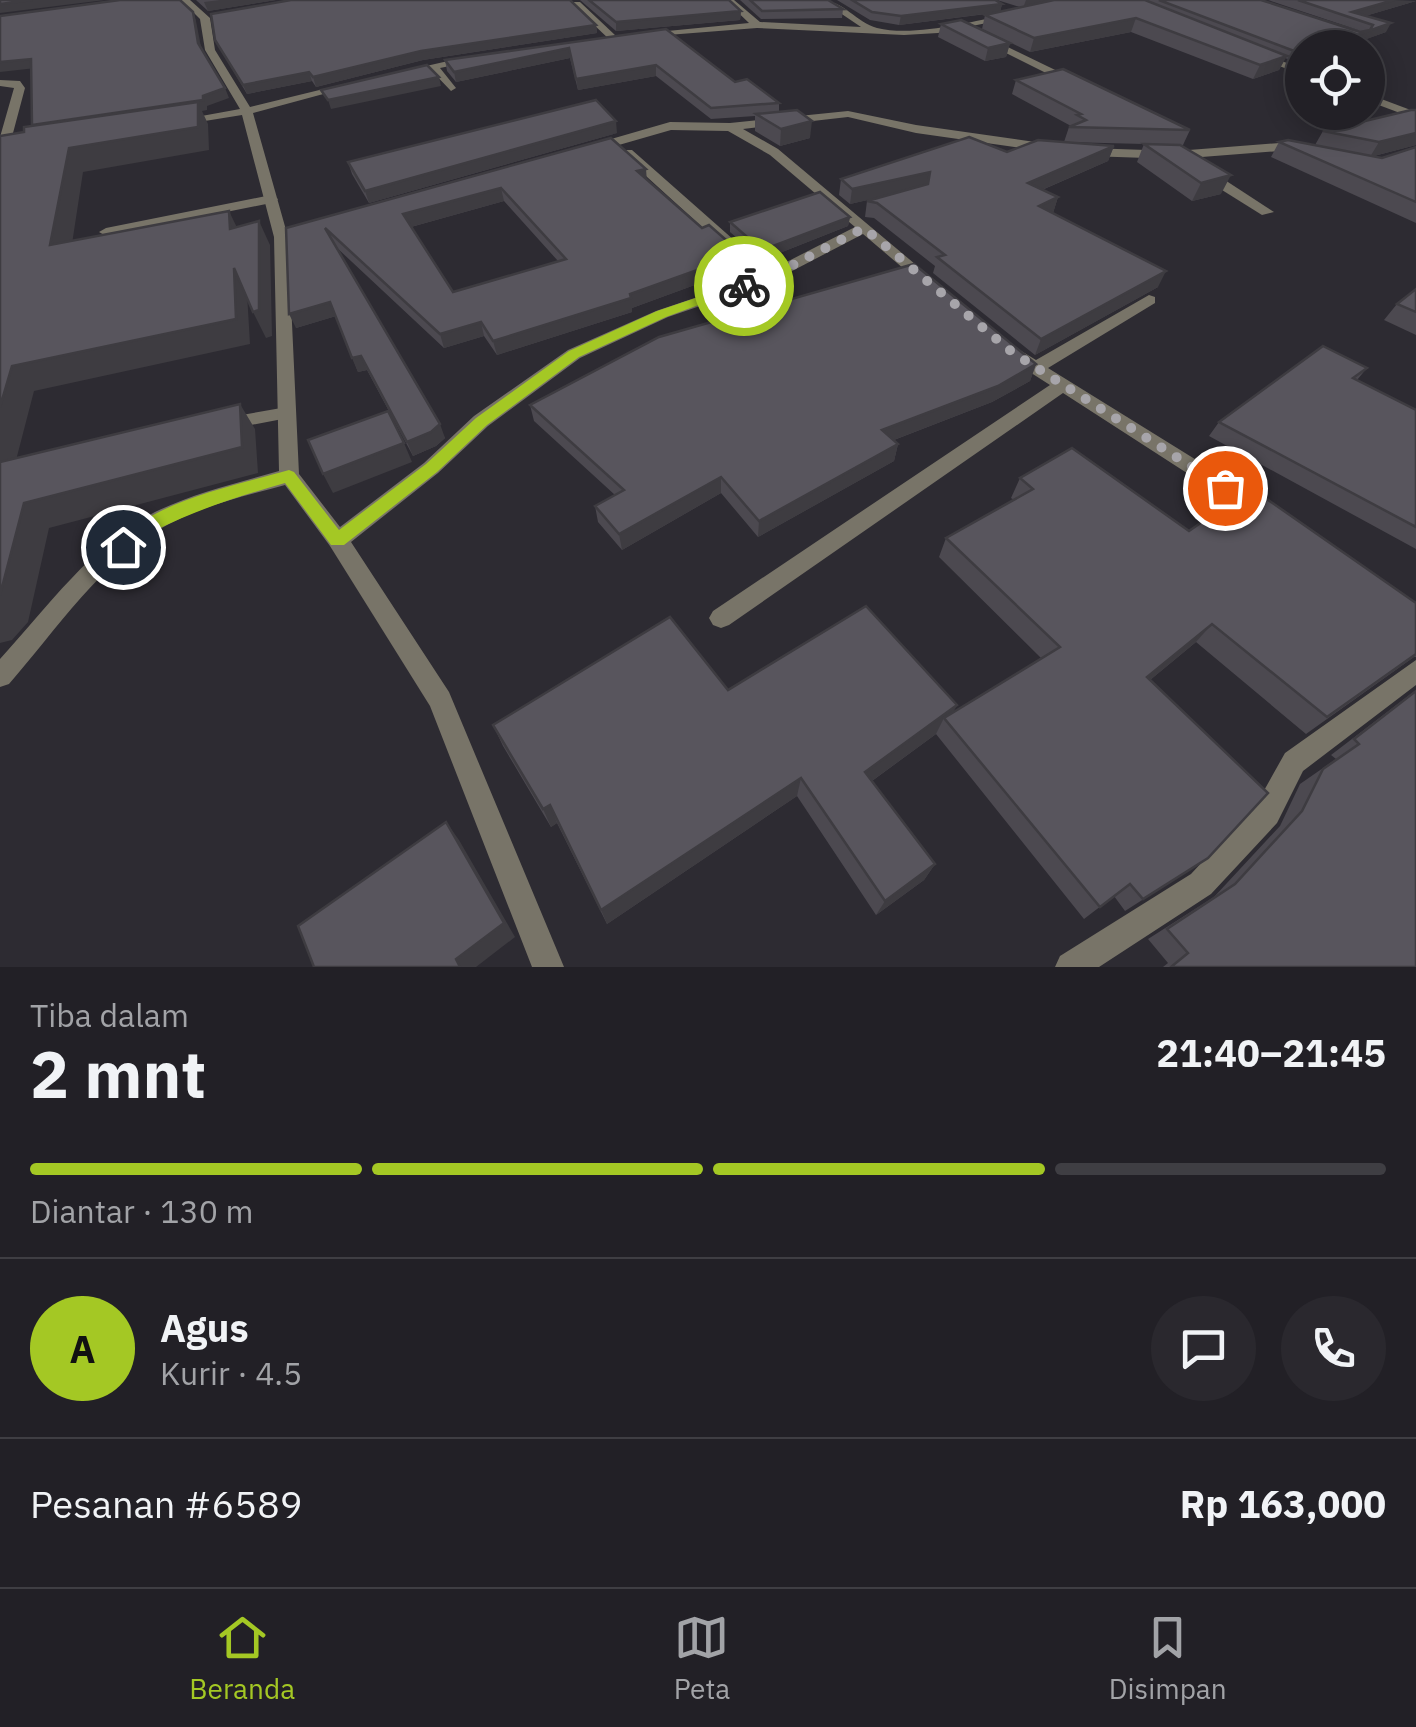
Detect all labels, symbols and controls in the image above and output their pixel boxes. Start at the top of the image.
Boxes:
map controls [1285,30,1385,130]
button: locate [1285,30,1385,130]
courier [694,236,794,336]
icon: bike [717,259,772,314]
pin [1183,446,1268,531]
icon: bag [1198,461,1253,516]
pin [81,505,166,590]
icon: home [96,520,151,575]
text: Tiba dalam [30,994,189,1036]
text: 21:40–21:45 [1156,1028,1386,1077]
text: 2 mnt [30,1031,206,1116]
text: Diantar · 130 m [30,1190,253,1232]
button: chat [1151,1296,1256,1401]
button: phone [1281,1296,1386,1401]
text: Agus [160,1303,249,1352]
text: A [69,1324,96,1373]
text: Kurir · 4.5 [160,1352,302,1394]
text: Pesanan #6589 [30,1479,303,1528]
text: Rp 163,000 [1180,1479,1386,1528]
tab: Beranda [189,1610,295,1707]
tab: Peta [674,1610,730,1707]
tab: Disimpan [1109,1610,1227,1707]

